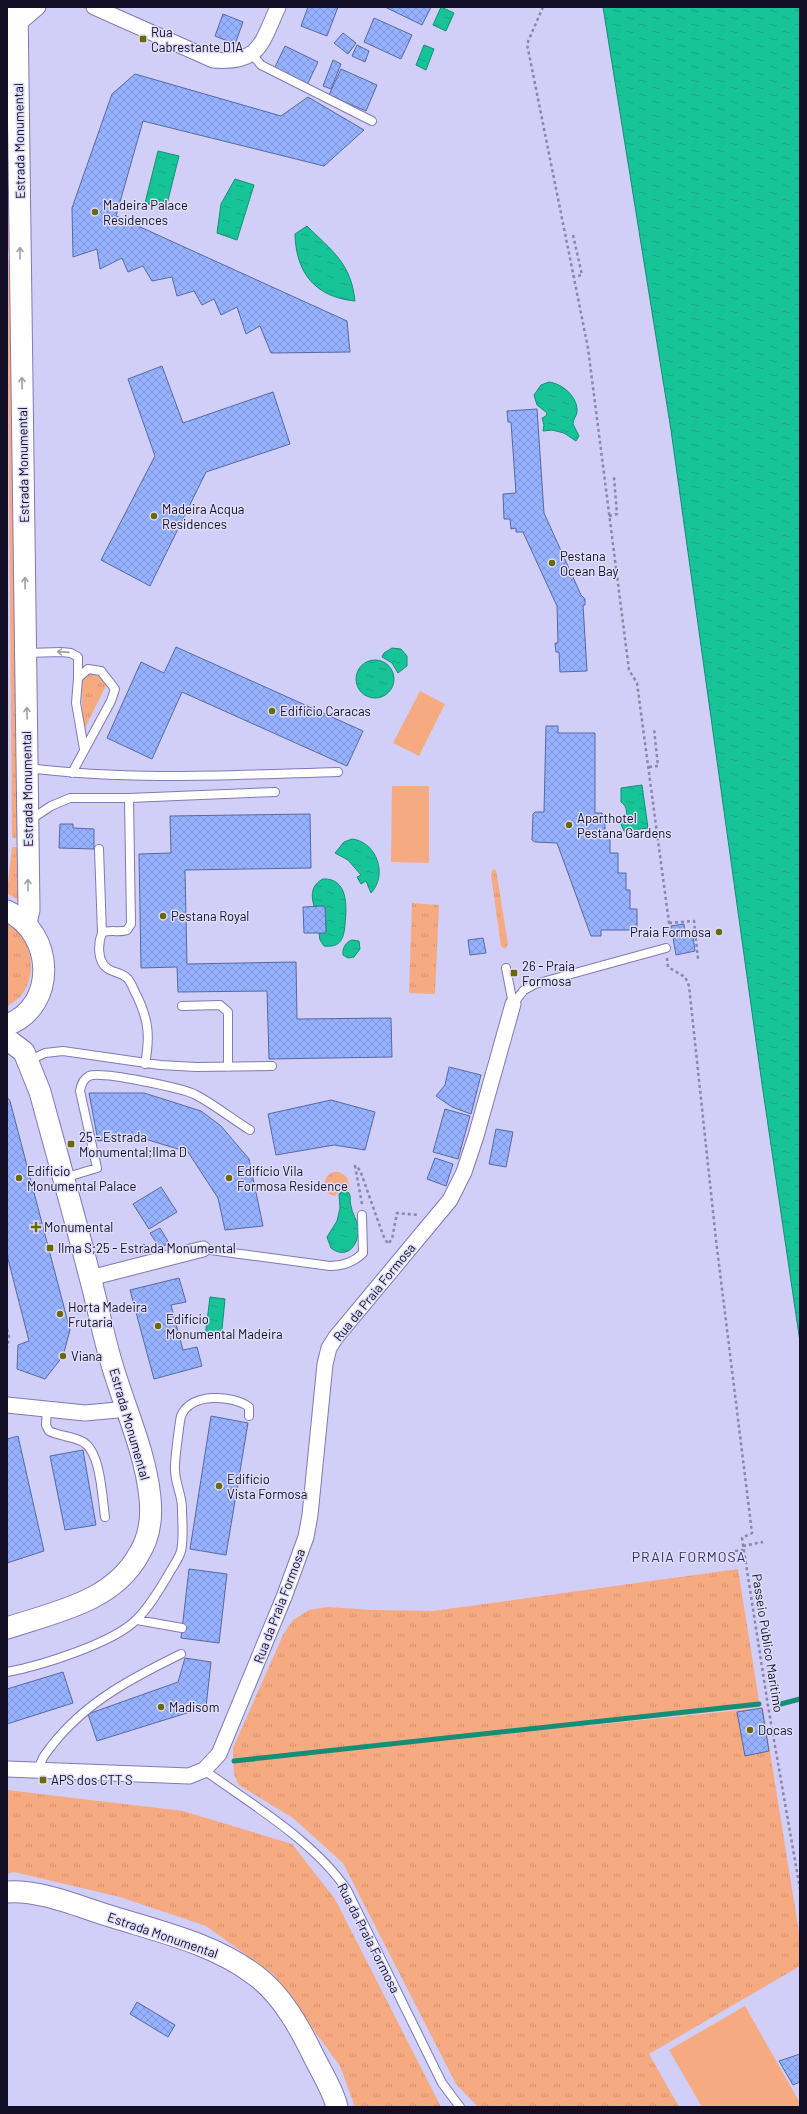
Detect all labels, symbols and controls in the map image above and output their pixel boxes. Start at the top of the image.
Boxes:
place label: Rua Cabrestante D1A [151,24,243,55]
marker: Rua Cabrestante D1A [138,34,148,44]
street label: Estrada Monumental [10,83,28,199]
place label: Madeira Palace Residences [103,197,188,228]
marker: Madeira Palace Residences [90,207,100,217]
one-way arrow [16,247,24,260]
one-way arrow [18,377,26,390]
street label: Estrada Monumental [14,407,32,523]
place label: Madeira Acqua Residences [162,501,245,532]
marker: Madeira Acqua Residences [149,511,159,521]
place label: Pestana Ocean Bay [560,548,619,579]
marker: Pestana Ocean Bay [547,558,557,568]
one-way arrow [21,577,29,590]
one-way arrow [57,649,70,656]
place label: Edifício Caracas [280,703,371,719]
marker: Edifício Caracas [267,706,277,716]
one-way arrow [23,707,31,720]
street label: Estrada Monumental [18,731,36,847]
place label: Aparthotel Pestana Gardens [577,810,672,841]
marker: Aparthotel Pestana Gardens [564,820,574,830]
one-way arrow [25,879,32,892]
place label: Pestana Royal [171,908,249,924]
marker: Pestana Royal [158,911,168,921]
place label: Praia Formosa [630,924,711,940]
marker: Praia Formosa [714,927,724,937]
place label: 26 - Praia Formosa [522,958,575,989]
marker: 26 - Praia Formosa [509,968,519,978]
place label: 25 - Estrada Monumental;Ilma D [79,1129,187,1160]
marker: 25 - Estrada Monumental;Ilma D [66,1139,76,1149]
place label: Edificio Monumental Palace [27,1163,137,1194]
place label: Edifício Vila Formosa Residence [237,1163,348,1194]
marker: Edificio Monumental Palace [14,1173,24,1183]
marker: Edifício Vila Formosa Residence [224,1173,234,1183]
place label: Monumental [44,1219,113,1235]
marker: Monumental [31,1222,41,1232]
place label: Ilma S;25 - Estrada Monumental [58,1240,236,1256]
street label: Rua da Praia Formosa [330,1240,418,1344]
marker: Ilma S;25 - Estrada Monumental [45,1243,55,1253]
place label: Horta Madeira Frutaria [68,1299,147,1330]
marker: Horta Madeira Frutaria [55,1309,65,1319]
place label: Edifício Monumental Madeira [166,1311,283,1342]
marker: Edifício Monumental Madeira [153,1321,163,1331]
place label: Viana [71,1348,102,1364]
marker: Viana [58,1351,68,1361]
street label: Estrada Monumental [106,1366,154,1482]
place label: Edifício Vista Formosa [227,1471,308,1502]
marker: Edifício Vista Formosa [214,1481,224,1491]
street label: Rua da Praia Formosa [250,1546,308,1666]
district label: PRAIA FORMOSA [632,1548,746,1565]
street label: Passeio Público Marítimo [749,1572,787,1714]
place label: Madisom [169,1699,219,1715]
marker: Madisom [156,1702,166,1712]
place label: Docas [758,1722,793,1738]
marker: Docas [745,1725,755,1735]
place label: APS dos CTT S [51,1772,133,1788]
marker: APS dos CTT S [38,1775,48,1785]
street label: Rua da Praia Formosa [334,1880,404,1996]
street label: Estrada Monumental [106,1909,220,1961]

